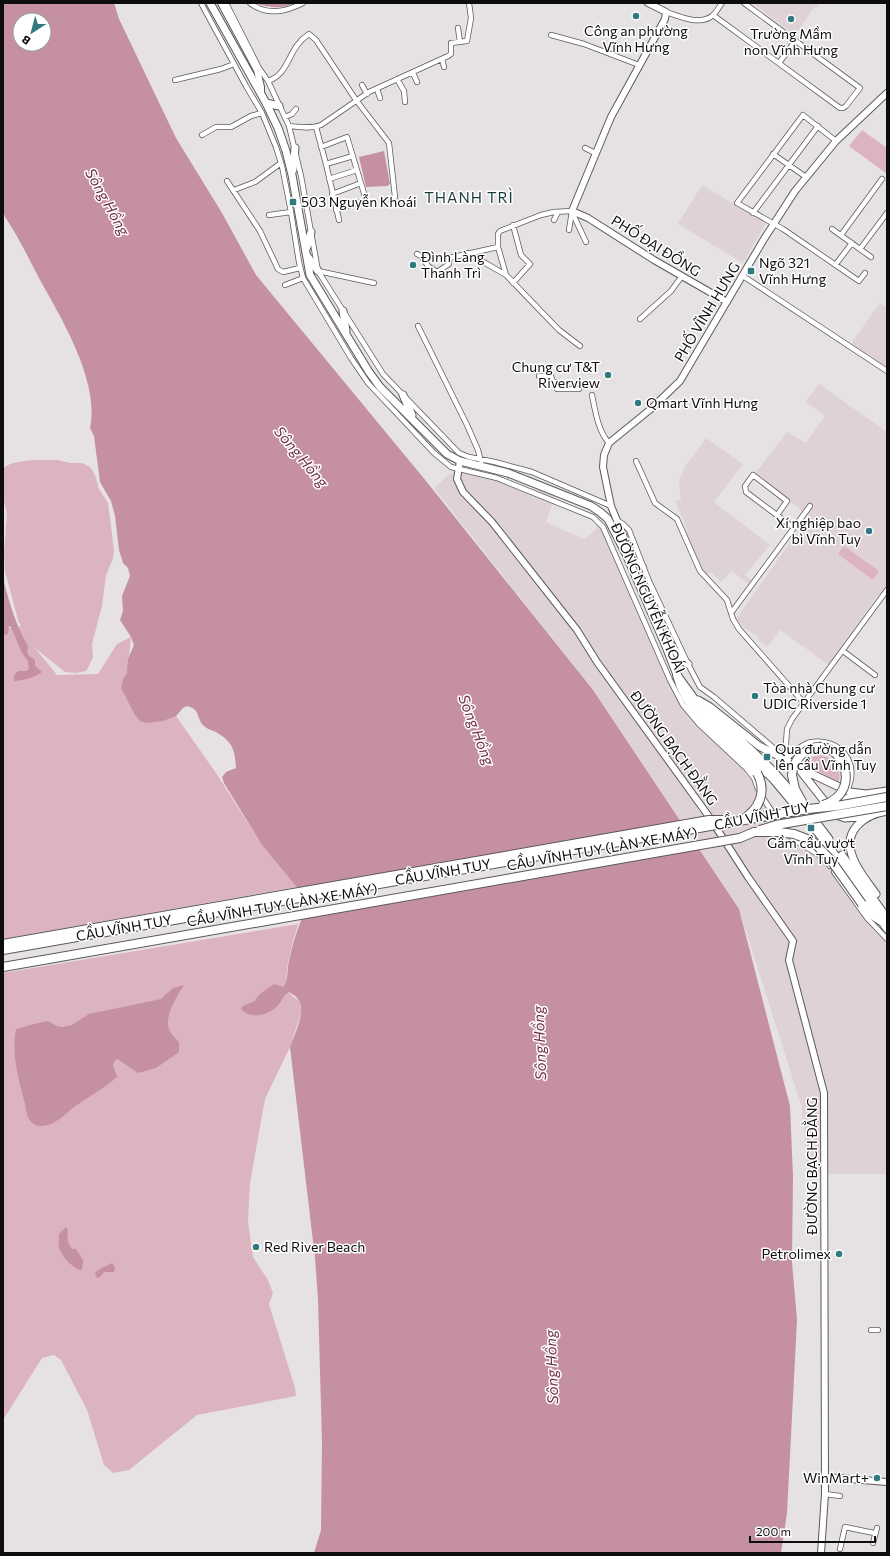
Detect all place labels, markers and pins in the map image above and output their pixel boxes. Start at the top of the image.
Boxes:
marker: Công an phường Vĩnh Hưng [631,11,641,21]
marker: Trường Mầm non Vĩnh Hưng [786,14,796,24]
place label: Công an phường Vĩnh Hưng [584,22,688,55]
place label: Trường Mầm non Vĩnh Hưng [744,25,839,58]
place label: 503 Nguyễn Khoái [301,193,417,210]
marker: 503 Nguyễn Khoái [288,197,298,207]
place label: Đình Làng Thanh Trì [420,248,485,281]
place label: Ngõ 321 Vĩnh Hưng [759,254,827,287]
marker: Đình Làng Thanh Trì [408,260,418,270]
marker: Ngõ 321 Vĩnh Hưng [746,266,756,276]
place label: Chung cư T&T Riverview [512,358,600,391]
marker: Chung cư T&T Riverview [603,370,613,380]
place label: Qmart Vĩnh Hưng [646,394,759,411]
marker: Qmart Vĩnh Hưng [633,398,643,408]
place label: Xí nghiệp bao bì Vĩnh Tuy [776,514,861,547]
marker: Xí nghiệp bao bì Vĩnh Tuy [864,526,874,536]
place label: Tòa nhà Chung cư UDIC Riverside 1 [763,679,875,712]
marker: Tòa nhà Chung cư UDIC Riverside 1 [750,691,760,701]
place label: Qua đường dẫn lên cầu Vĩnh Tuy [775,740,876,773]
marker: Qua đường dẫn lên cầu Vĩnh Tuy [762,752,772,762]
marker: Gầm cầu vượt Vĩnh Tuy [806,823,816,833]
place label: Gầm cầu vượt Vĩnh Tuy [767,834,855,867]
place label: Red River Beach [264,1238,365,1255]
marker: Red River Beach [251,1242,261,1252]
place label: Petrolimex [762,1245,832,1262]
marker: Petrolimex [834,1249,844,1259]
place label: WinMart+ [803,1469,869,1486]
marker: WinMart+ [872,1473,882,1483]

